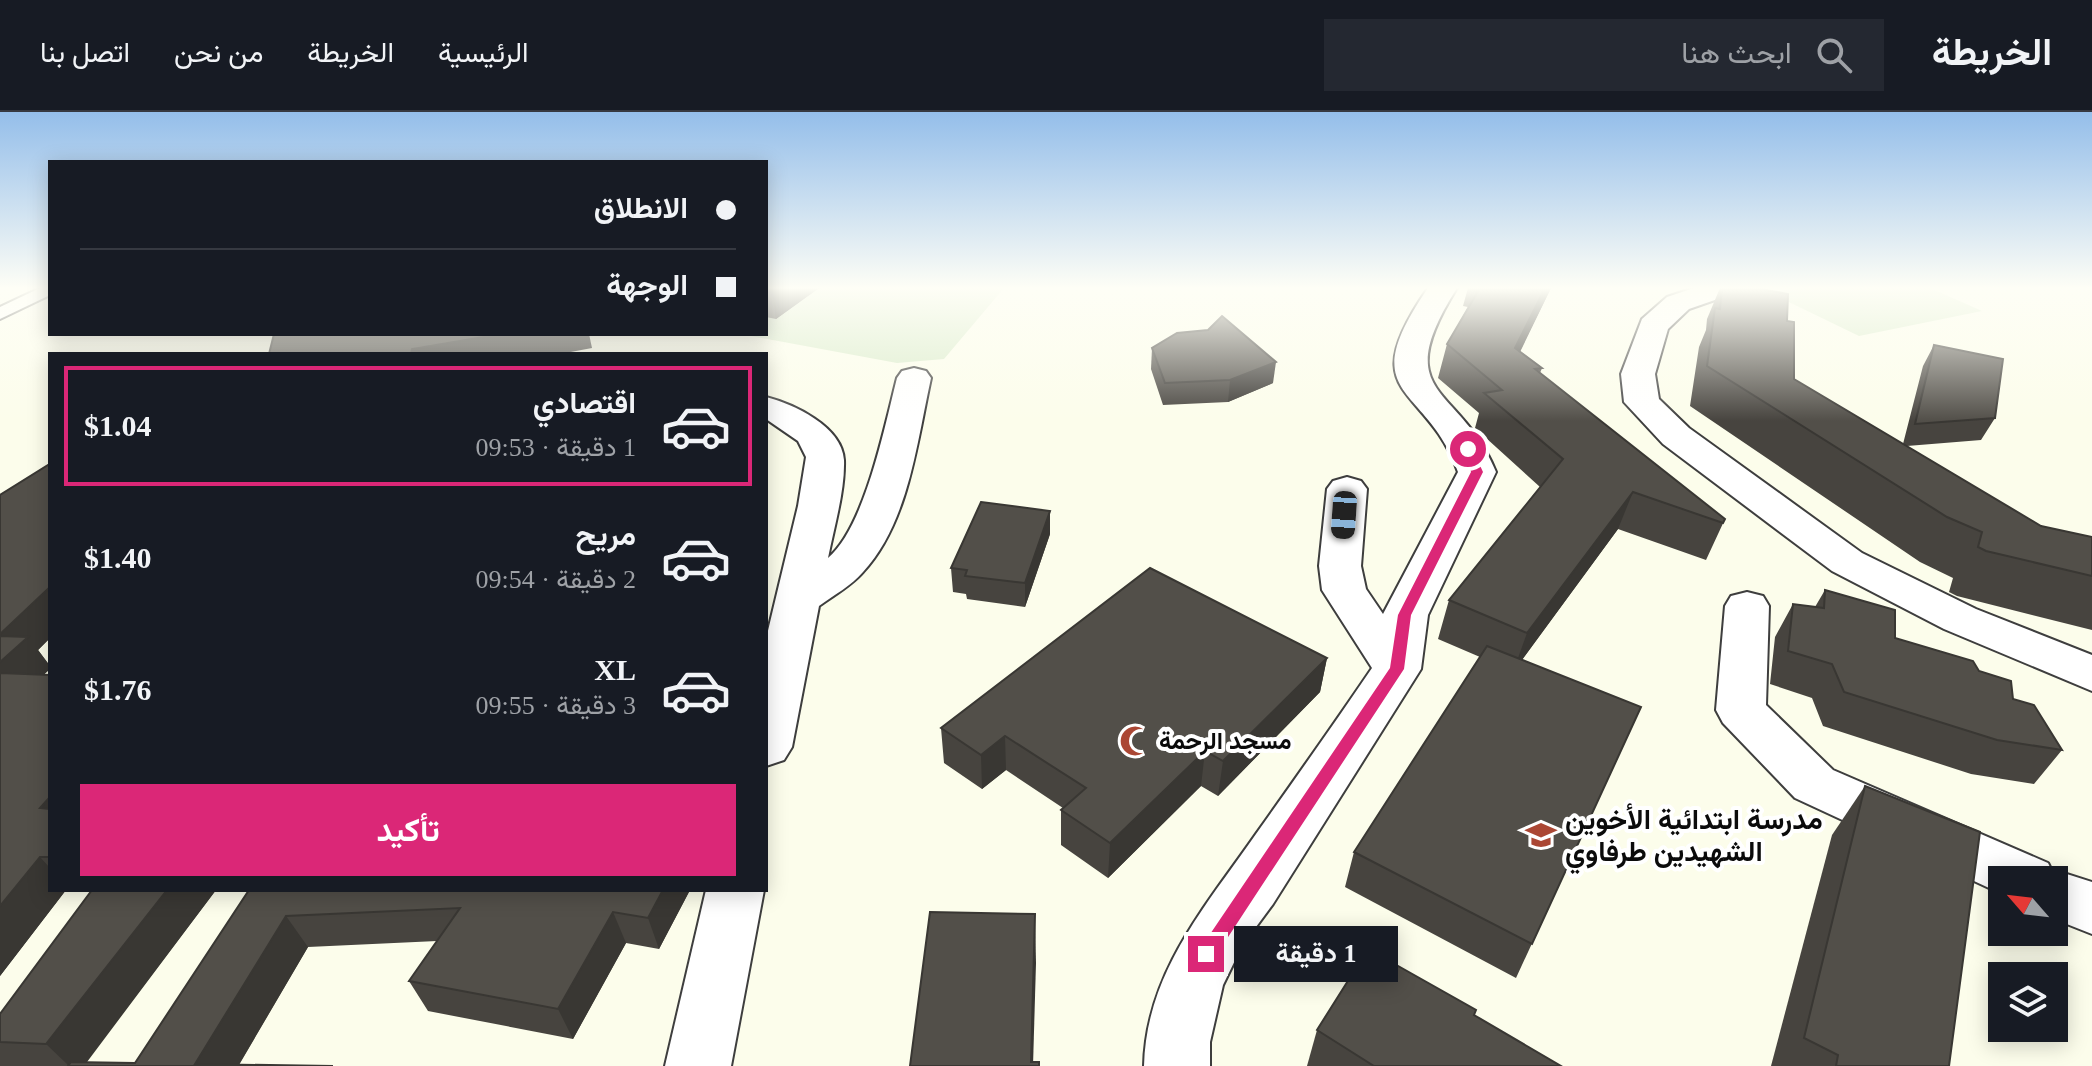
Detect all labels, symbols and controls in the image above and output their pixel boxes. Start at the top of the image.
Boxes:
search box [1324,19,1884,91]
text: الخريطة [1932,31,2052,73]
icon: search [1812,33,1856,77]
text: ابحث هنا [1681,36,1792,69]
text: اتصل بنا [40,37,130,68]
text: من نحن [174,37,263,68]
text: الخريطة [307,37,394,68]
text: الرئيسية [438,37,528,68]
text: الانطلاق [594,191,688,224]
text: الوجهة [606,268,688,301]
text: اقتصادي [533,386,636,419]
icon: car [660,390,732,462]
text: $1.04 [84,409,152,442]
route start [1450,431,1486,467]
text: 1 دقيقة · 09:53 [475,433,636,462]
car [1330,490,1358,540]
text: مريح [576,518,636,551]
icon: car [660,522,732,594]
text: $1.40 [84,541,152,574]
text: 2 دقيقة · 09:54 [475,565,636,594]
text: XL [594,653,636,686]
icon: car [660,654,732,726]
text: $1.76 [84,673,152,706]
text: 3 دقيقة · 09:55 [475,691,636,720]
mosque icon: مسجد الرحمة [1118,724,1152,758]
place label: مسجد الرحمة [1159,728,1292,756]
button: تأكيد [80,784,736,876]
place label: مدرسة ابتدائية الأخوين الشهيدين طرفاوي [1565,803,1823,875]
school or university icon: مدرسة ابتدائية الأخوين الشهيدين طرفاوي [1524,818,1558,852]
north arrow [1988,866,2068,946]
map controls [1988,866,2068,1042]
callout: 1 دقيقة [1234,926,1398,982]
route end [1188,936,1224,972]
text: 1 دقيقة [1276,939,1356,968]
button: layers [1988,962,2068,1042]

